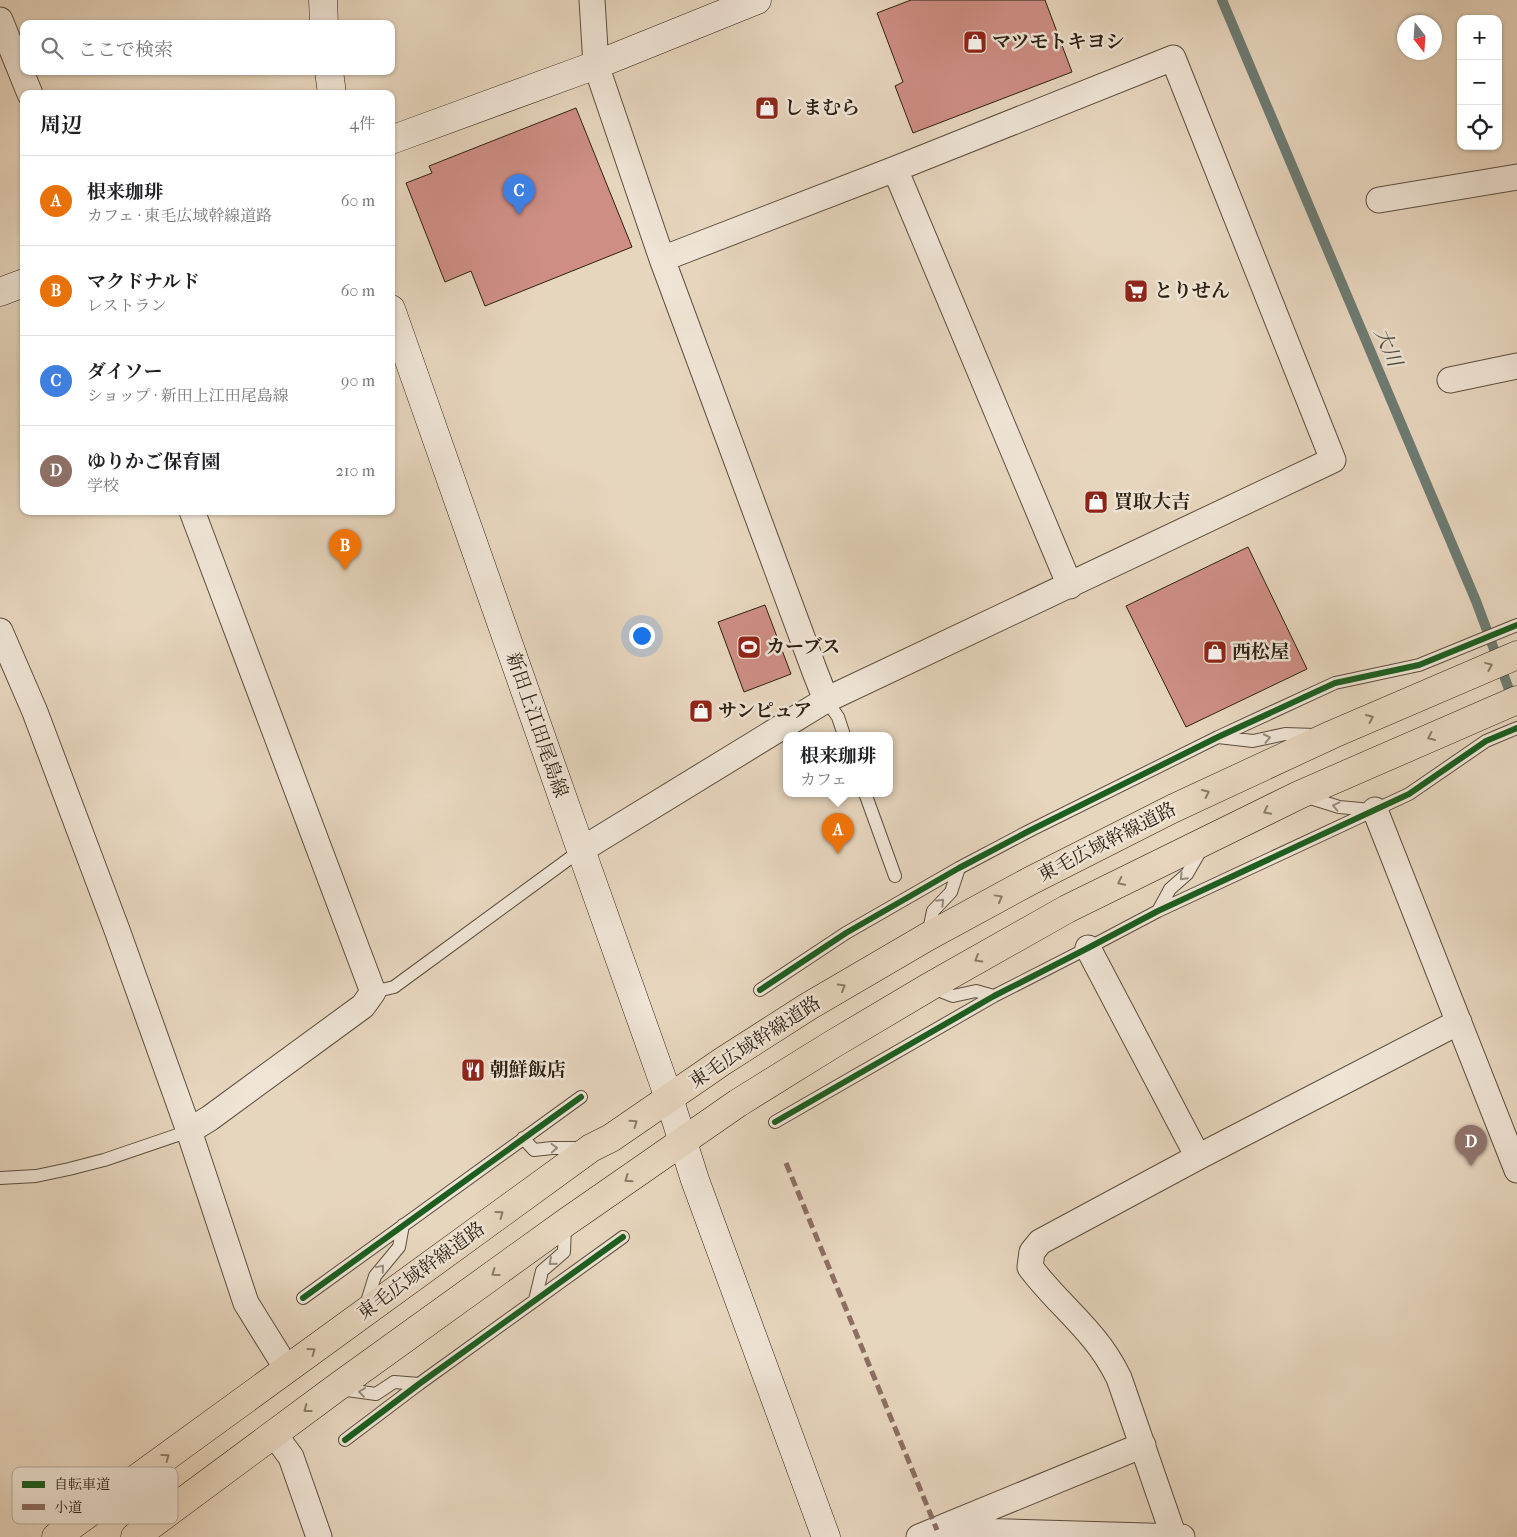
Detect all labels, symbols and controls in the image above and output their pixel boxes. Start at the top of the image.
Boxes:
north arrow [1397,15,1442,60]
map controls [1457,15,1502,150]
button: + [1457,15,1502,60]
search box [20,20,395,75]
shop icon: マツモトキヨシ [962,29,988,55]
place label: マツモトキヨシ [992,31,1124,53]
icon: search [38,34,66,62]
text: ここで検索 [78,39,173,61]
button: − [1457,60,1502,105]
shop icon: しまむら [754,95,780,121]
place label: しまむら [784,97,860,119]
button: locate [1457,105,1502,150]
text: 周辺 [40,113,82,137]
text: 4件 [350,114,375,133]
pin: C [503,174,535,215]
text: 根来珈琲 [87,181,163,203]
text: A [51,191,61,210]
text: 60 m [341,191,375,210]
text: カフェ · 東毛広域幹線道路 [87,206,272,225]
text: マクドナルド [87,271,200,293]
supermarket icon: とりせん [1123,278,1149,304]
place label: とりせん [1154,280,1230,302]
text: B [51,281,61,300]
text: 60 m [341,281,375,300]
text: レストラン [87,296,167,315]
water label: 大川 [1370,324,1407,372]
text: ダイソー [87,361,163,383]
text: C [51,371,61,390]
text: 90 m [341,371,375,390]
text: ショップ · 新田上江田尾島線 [87,386,289,405]
text: ゆりかご保育園 [87,451,220,473]
text: D [50,461,62,480]
text: 210 m [336,461,375,480]
text: 学校 [87,476,119,495]
shop icon: 買取大吉 [1083,489,1109,515]
place label: 買取大吉 [1114,491,1190,513]
pin: B [329,529,361,570]
your location [629,623,655,649]
sports icon: カーブス [736,634,762,660]
place label: カーブス [766,636,840,658]
shop icon: 西松屋 [1202,639,1228,665]
place label: 西松屋 [1232,641,1289,663]
street label: 新田上江田尾島線 [502,650,572,800]
one-way arrow [1484,662,1493,673]
shop icon: サンピュア [688,698,714,724]
place label: サンピュア [718,700,812,722]
one-way arrow [1365,713,1374,724]
one-way arrow [1427,730,1436,741]
popup [783,732,893,797]
one-way arrow [1262,733,1271,744]
text: 根来珈琲 [800,745,876,767]
text: カフェ [800,770,847,789]
one-way arrow [1201,789,1210,799]
street label: 東毛広域幹線道路 [1034,798,1180,886]
one-way arrow [1332,801,1341,812]
one-way arrow [1264,805,1273,815]
pin: A [822,813,854,854]
one-way arrow [1180,871,1189,880]
one-way arrow [1118,876,1127,886]
one-way arrow [994,894,1003,904]
one-way arrow [935,899,944,908]
one-way arrow [975,952,984,962]
one-way arrow [837,983,846,993]
street label: 東毛広域幹線道路 [685,991,825,1093]
restaurant icon: 朝鮮飯店 [460,1057,486,1083]
place label: 朝鮮飯店 [490,1059,566,1081]
one-way arrow [628,1120,638,1129]
pin: D [1455,1125,1487,1166]
one-way arrow [551,1143,559,1153]
one-way arrow [624,1173,634,1182]
one-way arrow [494,1211,504,1220]
street label: 東毛広域幹線道路 [353,1217,489,1325]
one-way arrow [549,1256,558,1265]
one-way arrow [375,1265,384,1274]
one-way arrow [491,1267,501,1276]
one-way arrow [306,1348,316,1357]
one-way arrow [357,1387,365,1398]
one-way arrow [304,1404,313,1412]
one-way arrow [160,1454,170,1463]
legend [12,1467,178,1524]
text: 自転車道 [54,1476,110,1493]
text: 小道 [54,1499,82,1516]

